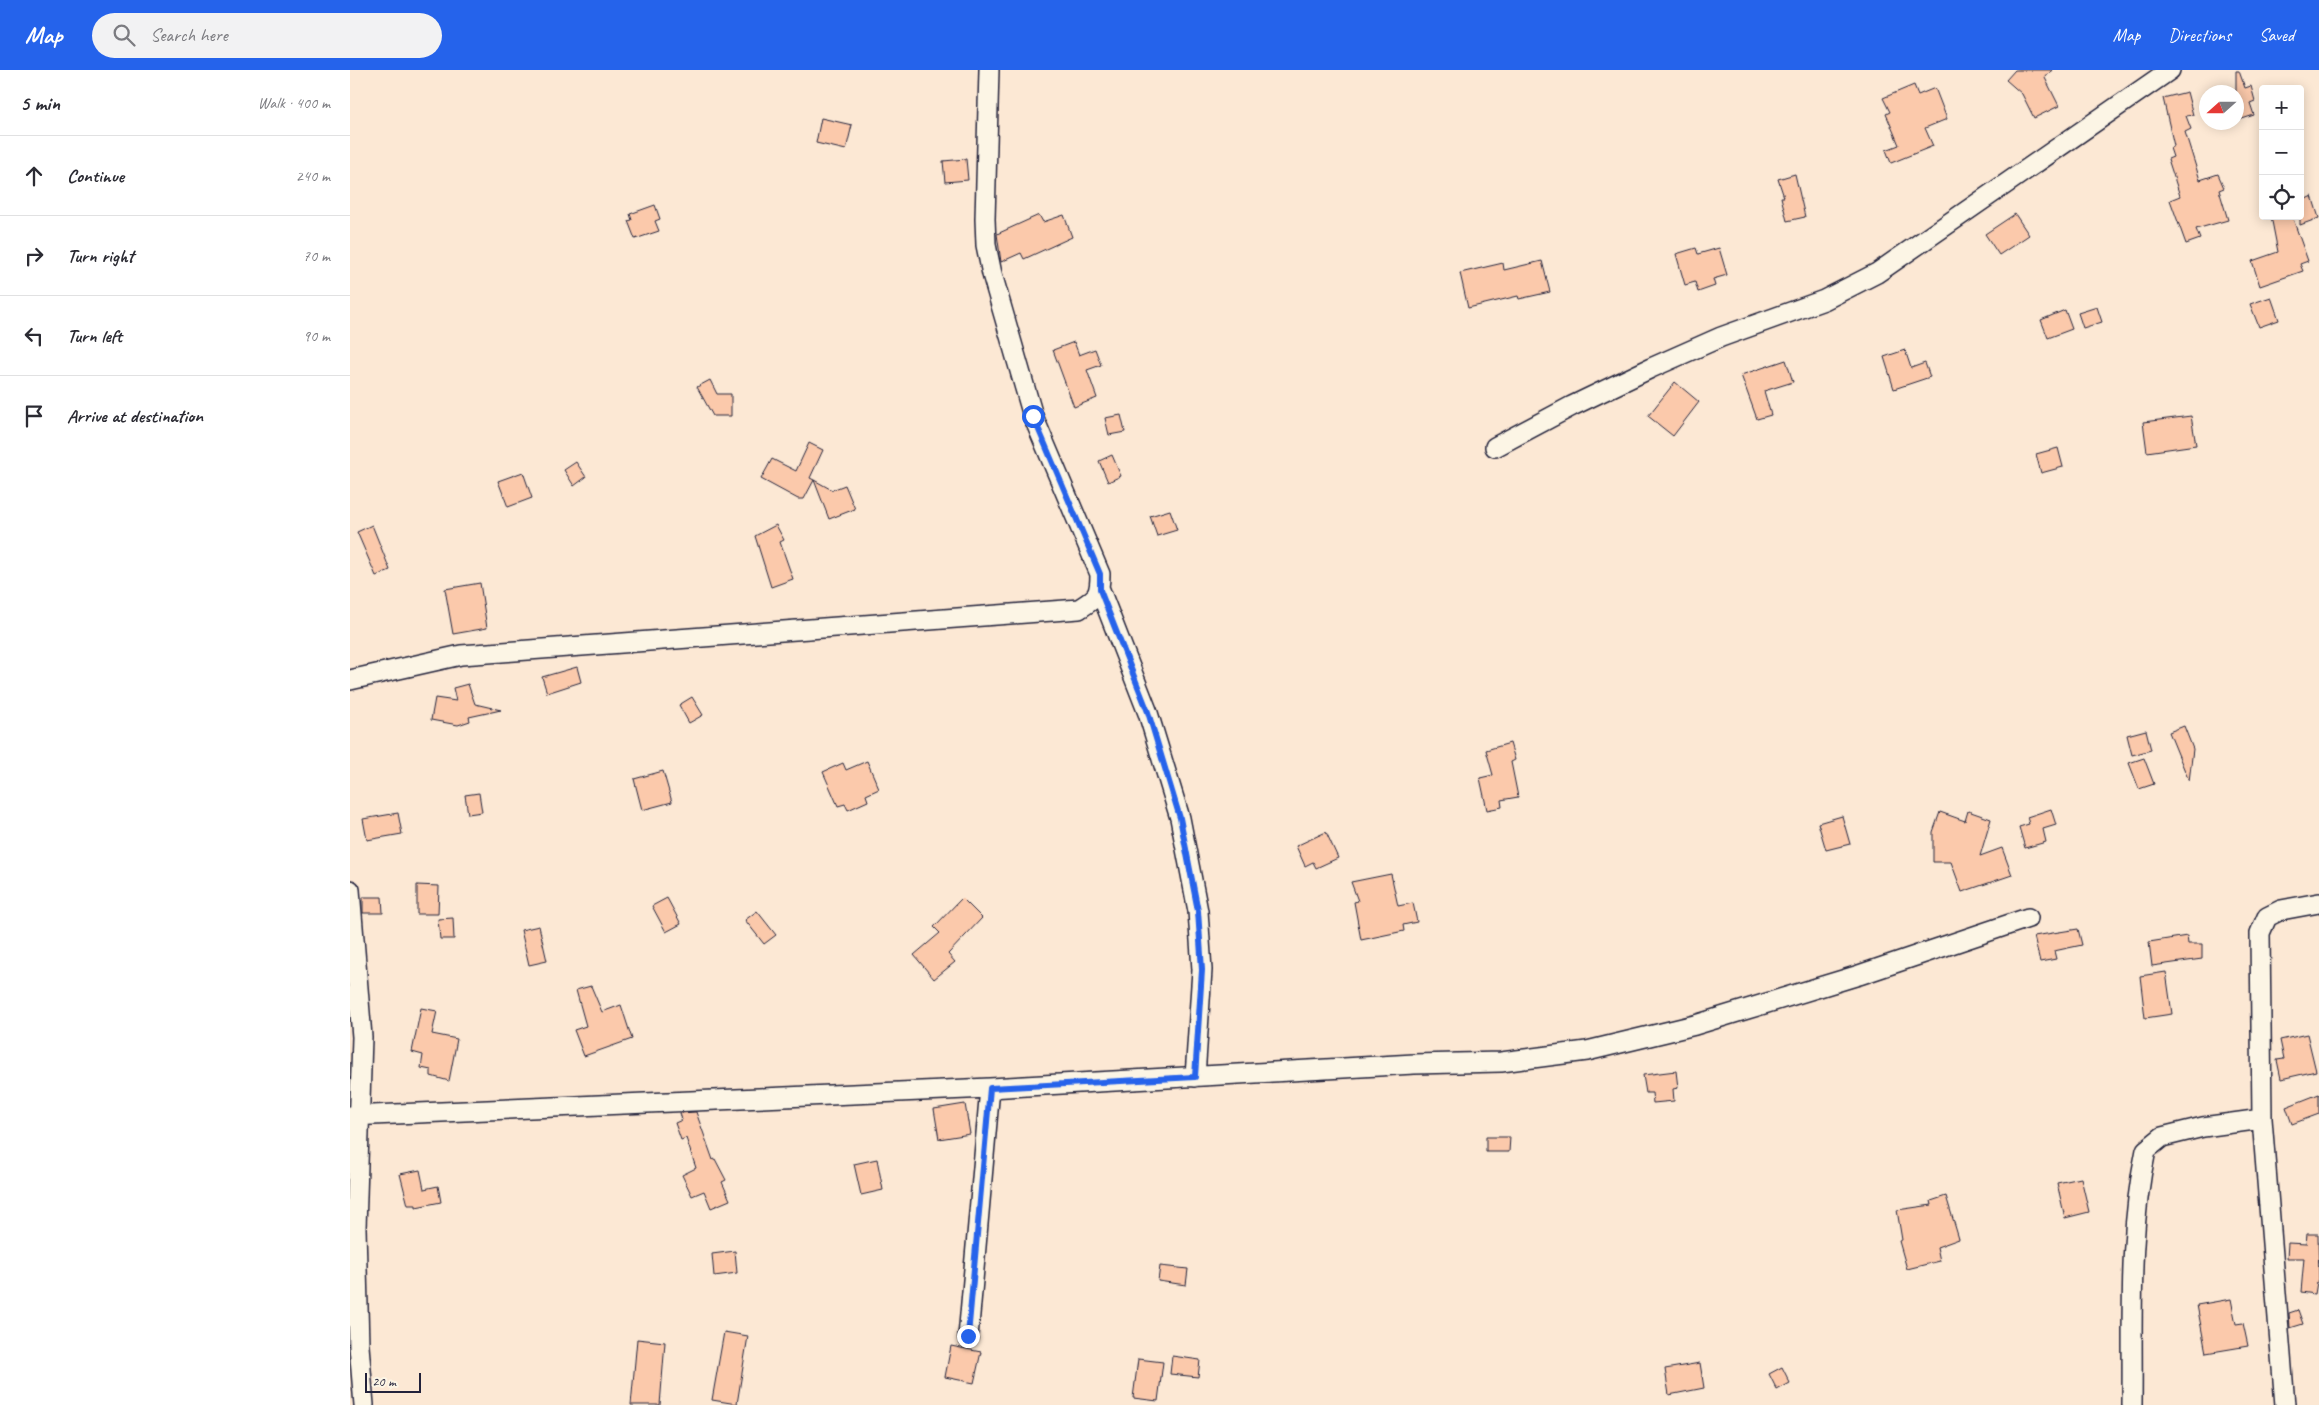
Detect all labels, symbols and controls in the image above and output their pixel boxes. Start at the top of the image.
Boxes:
search box [92,13,442,58]
text: Map [25,20,62,50]
icon: search [110,21,138,49]
text: Search here [150,23,228,47]
text: Map [2113,24,2140,46]
text: Directions [2168,24,2231,46]
text: Saved [2259,24,2294,46]
north arrow [2199,85,2244,130]
map controls [2259,85,2304,220]
button: + [2259,85,2304,130]
text: 5 min [20,90,60,116]
text: Walk · 400 m [258,93,330,113]
button: − [2259,130,2304,175]
icon: ahead [20,162,48,190]
text: Continue [67,164,124,188]
text: 240 m [296,166,330,186]
button: locate [2259,175,2304,220]
icon: right [20,242,48,270]
text: Turn right [67,244,134,268]
text: 70 m [303,246,330,266]
icon: left [20,322,48,350]
text: Turn left [67,324,122,348]
text: 90 m [303,326,330,346]
icon: arrive [20,402,48,430]
text: Arrive at destination [67,404,203,428]
route start [1022,405,1045,428]
route end [957,1325,980,1348]
scale bar [365,1370,421,1393]
text: 20 m [372,1373,396,1390]

